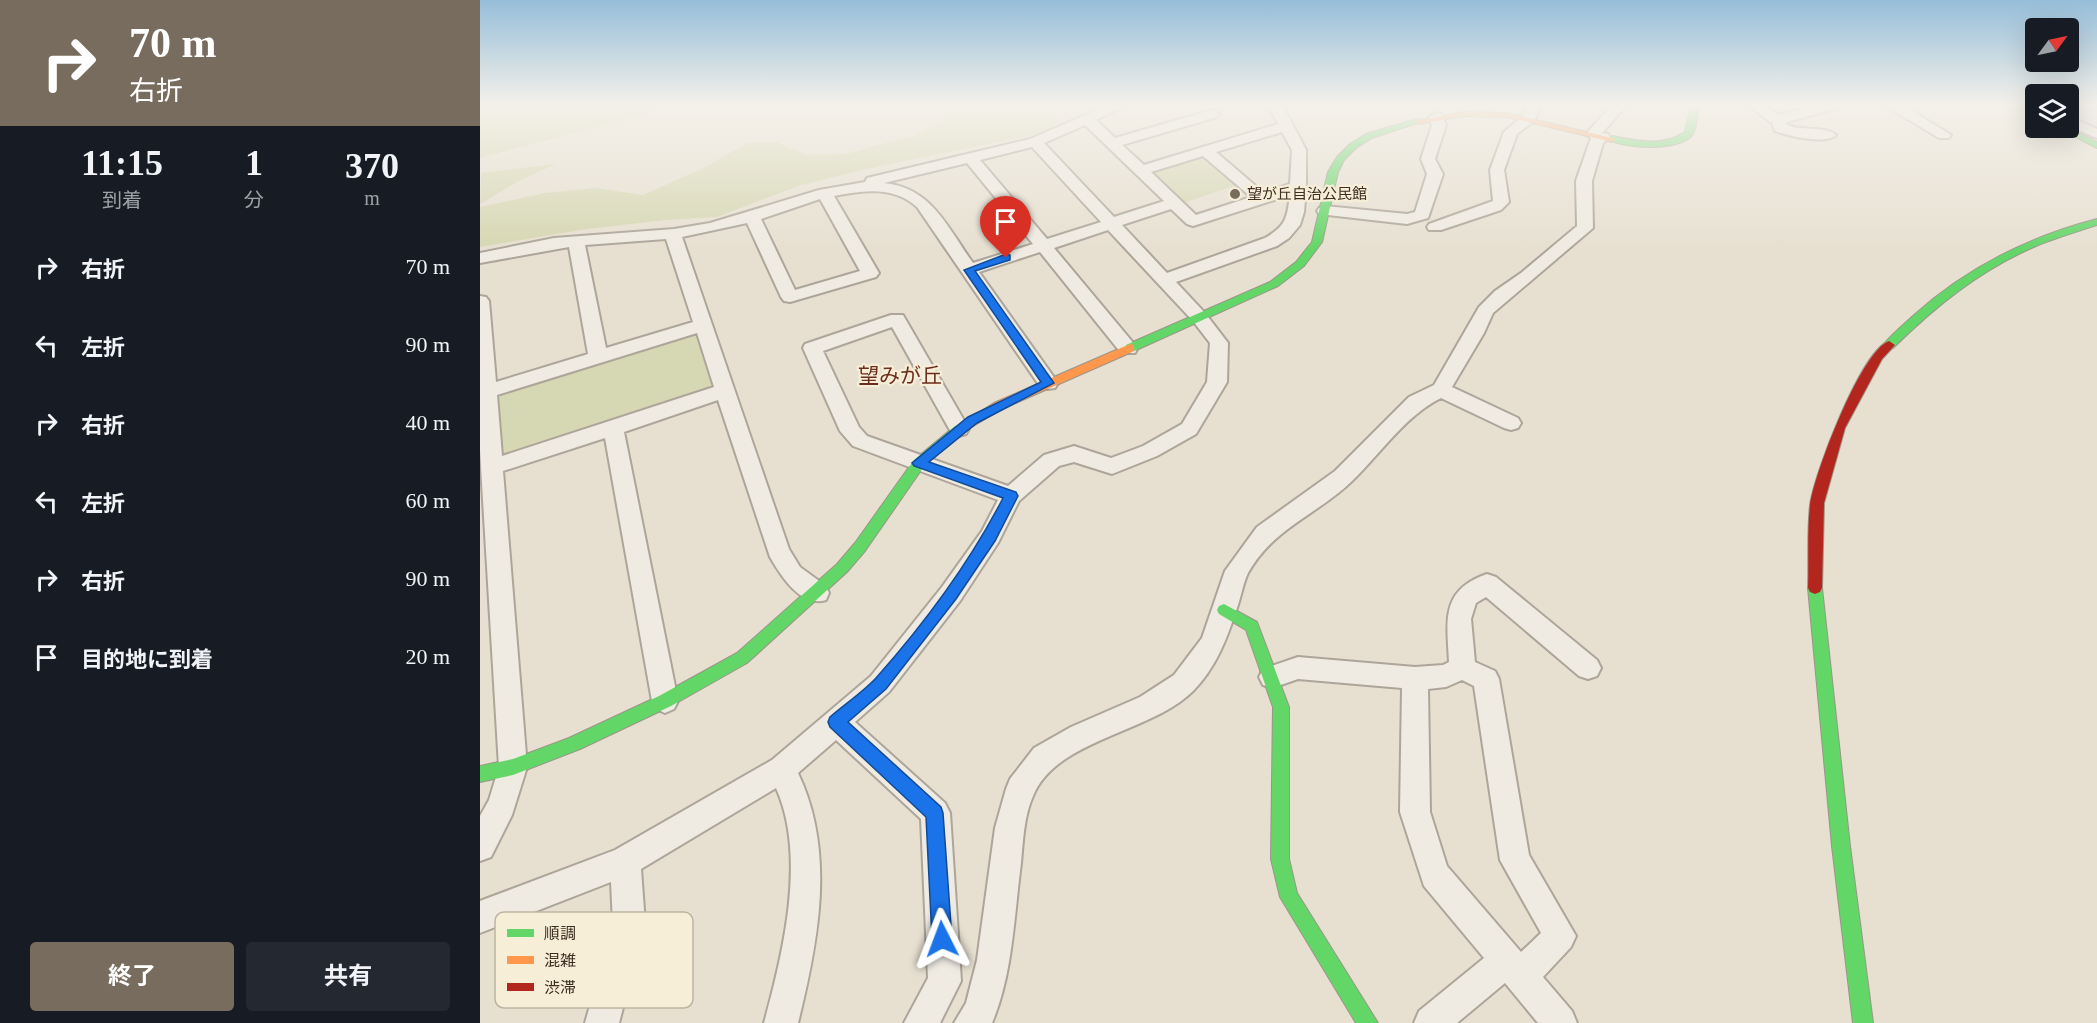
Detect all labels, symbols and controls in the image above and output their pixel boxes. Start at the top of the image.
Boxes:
north arrow [2025,18,2079,72]
map controls [2025,18,2079,138]
text: 70 m [129,20,217,66]
icon: right [30,24,108,102]
text: 右折 [129,76,183,106]
button: layers [2025,84,2079,138]
text: 11:15 [81,143,163,183]
text: 1 [245,143,263,183]
text: 370 [345,146,399,186]
place label: 望が丘自治公民館 [1247,186,1367,202]
text: m [364,187,380,209]
marker: 望が丘自治公民館 [1228,187,1242,201]
text: 到着 [102,189,142,211]
text: 分 [244,189,264,211]
pin [980,196,1031,258]
icon: arrive [989,205,1022,238]
icon: right [30,251,63,284]
text: 70 m [405,254,450,279]
text: 右折 [81,257,125,282]
icon: left [30,329,63,362]
text: 90 m [405,332,450,357]
text: 左折 [81,335,125,360]
district label: 望みが丘 [858,364,942,388]
icon: right [30,407,63,440]
text: 40 m [405,410,450,435]
text: 右折 [81,413,125,438]
icon: left [30,485,63,518]
text: 60 m [405,488,450,513]
text: 左折 [81,491,125,516]
icon: right [30,563,63,596]
text: 90 m [405,566,450,591]
text: 右折 [81,569,125,594]
icon: arrive [30,641,63,674]
text: 20 m [405,644,450,669]
text: 目的地に到着 [81,647,213,672]
position arrow [910,907,974,971]
legend [495,912,693,1008]
text: 順調 [544,925,576,942]
button: 終了 [30,942,234,1011]
button: 共有 [246,942,450,1011]
text: 混雑 [544,952,576,969]
text: 渋滞 [544,979,576,996]

